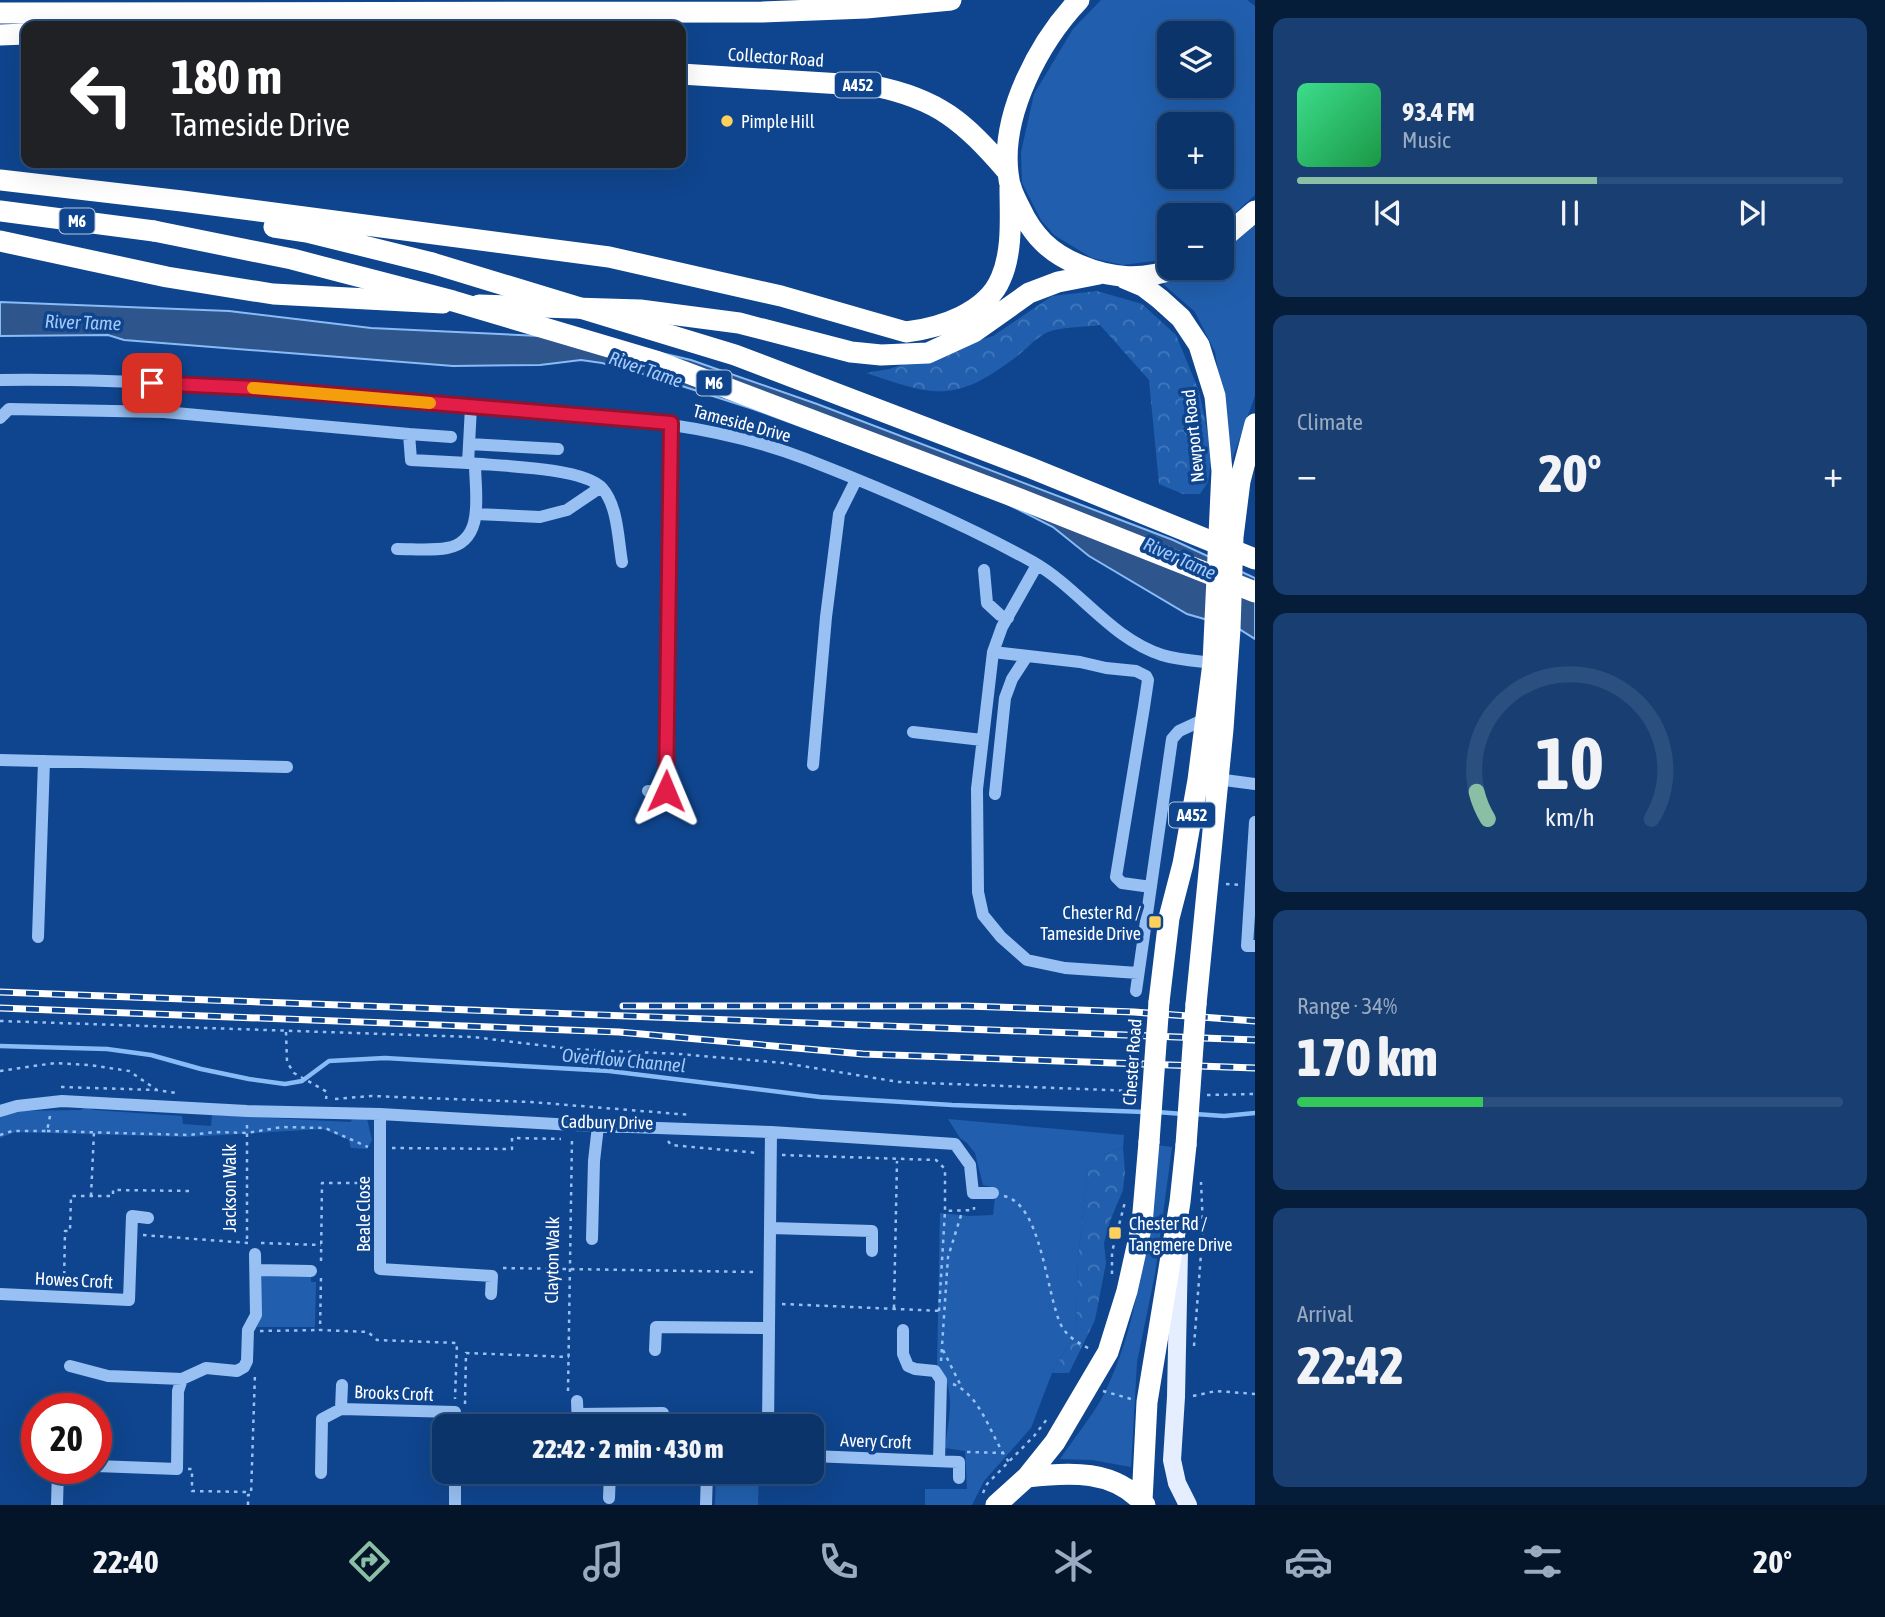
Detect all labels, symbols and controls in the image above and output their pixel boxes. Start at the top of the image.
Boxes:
map controls [1157,21,1234,280]
button: layers [1157,21,1234,98]
street label: Collector Road [727,43,825,71]
text: 180 m [171,48,282,104]
icon: left [56,49,147,140]
road number: A452 [835,72,881,97]
text: 93.4 FM [1402,97,1475,127]
text: Tameside Drive [171,106,350,143]
place label: Pimple Hill [741,111,815,132]
button: + [1157,112,1234,189]
marker: Pimple Hill [719,113,735,129]
text: Music [1402,127,1450,153]
icon: previous [1369,194,1407,232]
icon: pause [1551,194,1589,232]
icon: next [1733,194,1771,232]
button: − [1157,203,1234,280]
road number: M6 [60,209,94,234]
water label: River Tame [44,310,122,334]
water label: River Tame [606,346,686,392]
pin [122,353,182,413]
icon: arrive [133,364,171,402]
road number: M6 [696,370,732,396]
street label: Newport Road [1178,388,1208,484]
street label: Tameside Drive [691,400,793,446]
text: Climate [1297,409,1363,435]
text: 20° [1538,443,1602,503]
text: − [1297,452,1317,495]
text: + [1823,452,1843,495]
water label: River Tame [1140,532,1220,584]
text: 10 [1536,721,1604,804]
position arrow [629,754,703,828]
road number: A452 [1169,802,1215,828]
text: km/h [1545,802,1595,830]
place label: Chester Rd / Tameside Drive [1040,902,1141,944]
marker: Chester Rd / Tameside Drive [1147,914,1163,930]
text: Range · 34% [1297,993,1397,1019]
street label: Chester Road [1119,1018,1145,1106]
text: 170 km [1297,1027,1438,1087]
water label: Overflow Channel [561,1044,687,1076]
street label: Cadbury Drive [561,1111,653,1133]
street label: Jackson Walk [219,1144,240,1232]
street label: Beale Close [353,1176,374,1252]
place label: Chester Rd / Tangmere Drive [1129,1213,1233,1255]
street label: Clayton Walk [541,1216,563,1304]
marker: Chester Rd / Tangmere Drive [1107,1225,1123,1241]
street label: Howes Croft [34,1267,114,1293]
text: Arrival [1297,1301,1353,1327]
text: 22:42 [1297,1335,1404,1395]
street label: Brooks Croft [354,1381,434,1405]
speed limit sign: 20 [21,1393,112,1484]
street label: Avery Croft [840,1429,912,1453]
text: 22:42 · 2 min · 430 m [533,1434,723,1464]
icon: directions [345,1537,394,1586]
icon: music [579,1537,628,1586]
icon: phone [814,1537,863,1586]
icon: climate [1049,1537,1098,1586]
icon: car [1284,1537,1333,1586]
icon: filters [1518,1537,1567,1586]
text: 22:40 [93,1543,159,1580]
text: 20° [1753,1543,1792,1580]

